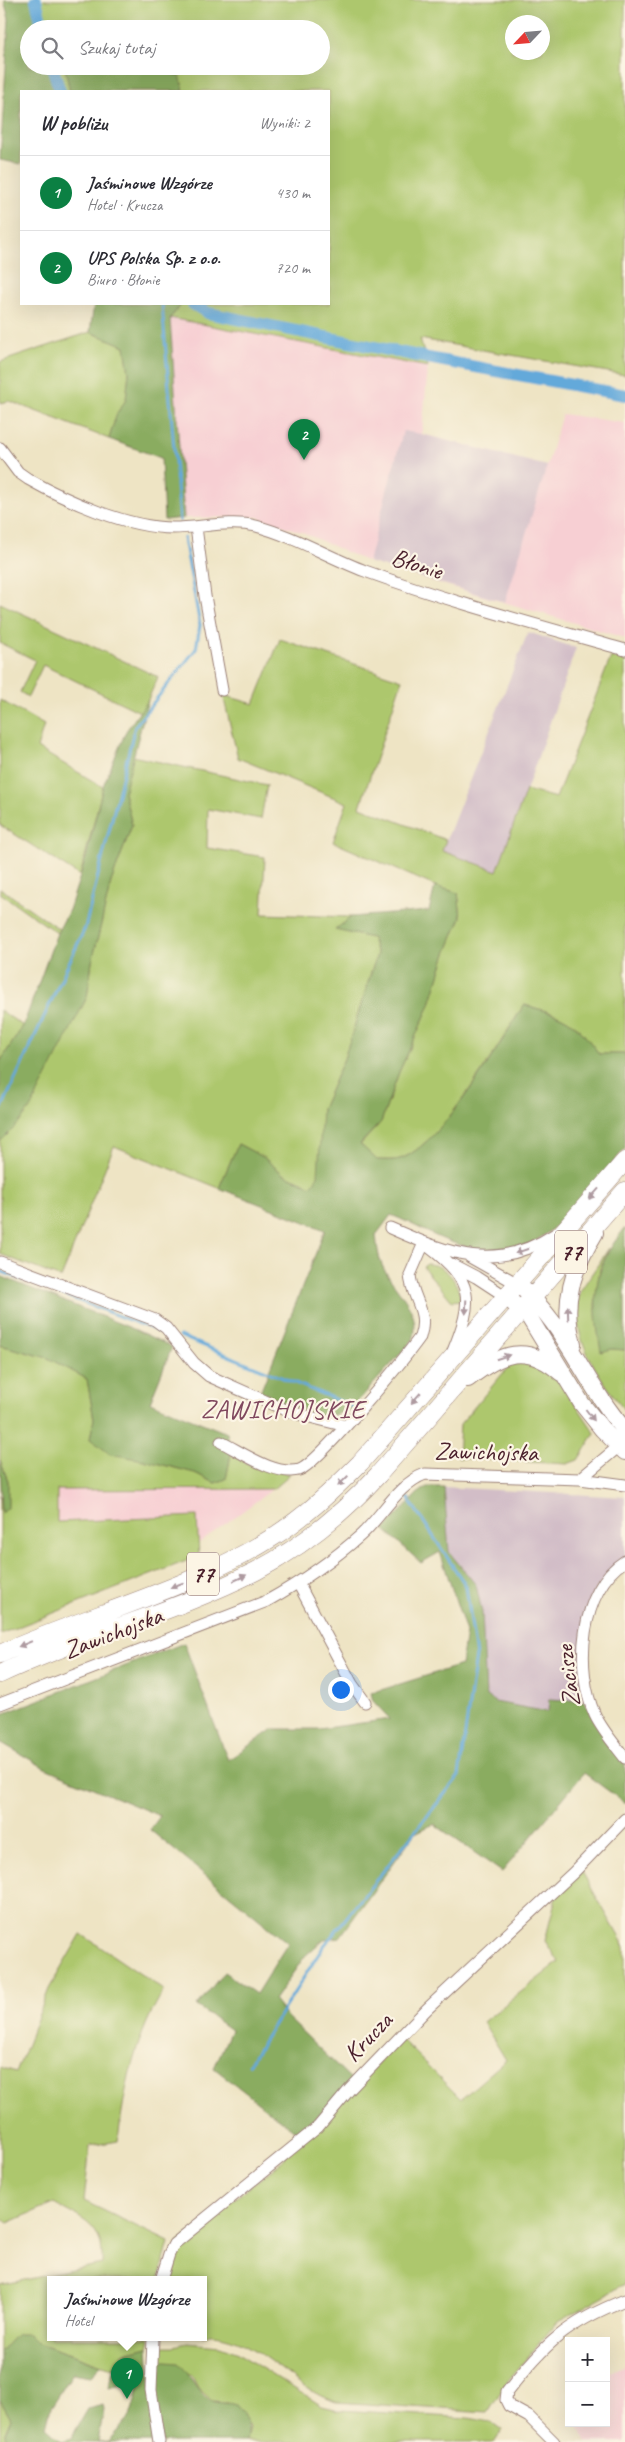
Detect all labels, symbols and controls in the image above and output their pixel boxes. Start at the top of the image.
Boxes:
north arrow [505,15,550,60]
search box [20,20,330,75]
icon: search [38,34,66,62]
text: Szukaj tutaj [78,36,155,60]
text: W pobliżu [40,110,107,136]
text: Wyniki: 2 [259,113,310,133]
text: Jaśminowe Wzgórze [87,171,212,195]
text: 1 [52,183,60,203]
text: 430 m [276,183,310,203]
text: Hotel · Krucza [87,195,162,215]
text: UPS Polska Sp. z o.o. [87,246,220,270]
text: 2 [52,258,60,278]
text: 720 m [276,258,310,278]
text: Biuro · Błonie [87,270,160,290]
pin: 2 [288,419,320,460]
street label: Błonie [388,541,448,588]
one-way arrow [588,1188,600,1200]
road number: 77 [555,1230,587,1274]
one-way arrow [514,1247,529,1255]
one-way arrow [462,1299,470,1315]
one-way arrow [563,1305,571,1321]
one-way arrow [496,1353,511,1361]
one-way arrow [410,1392,422,1404]
district label: ZAWICHOJSKIE [201,1393,367,1426]
one-way arrow [585,1408,596,1421]
street label: Zawichojska [434,1435,540,1469]
one-way arrow [337,1475,349,1487]
road number: 77 [187,1552,219,1596]
one-way arrow [233,1574,247,1582]
one-way arrow [169,1581,184,1589]
street label: Zawichojska [59,1599,169,1666]
one-way arrow [17,1640,32,1648]
street label: Zacisze [548,1642,588,1709]
your location [328,1677,354,1703]
street label: Krucza [337,2004,401,2069]
popup [47,2276,207,2341]
text: Jaśminowe Wzgórze [65,2287,189,2311]
text: Hotel [65,2311,93,2331]
map controls [565,2337,610,2427]
button: + [565,2337,610,2382]
pin: 1 [111,2358,143,2399]
button: − [565,2382,610,2427]

